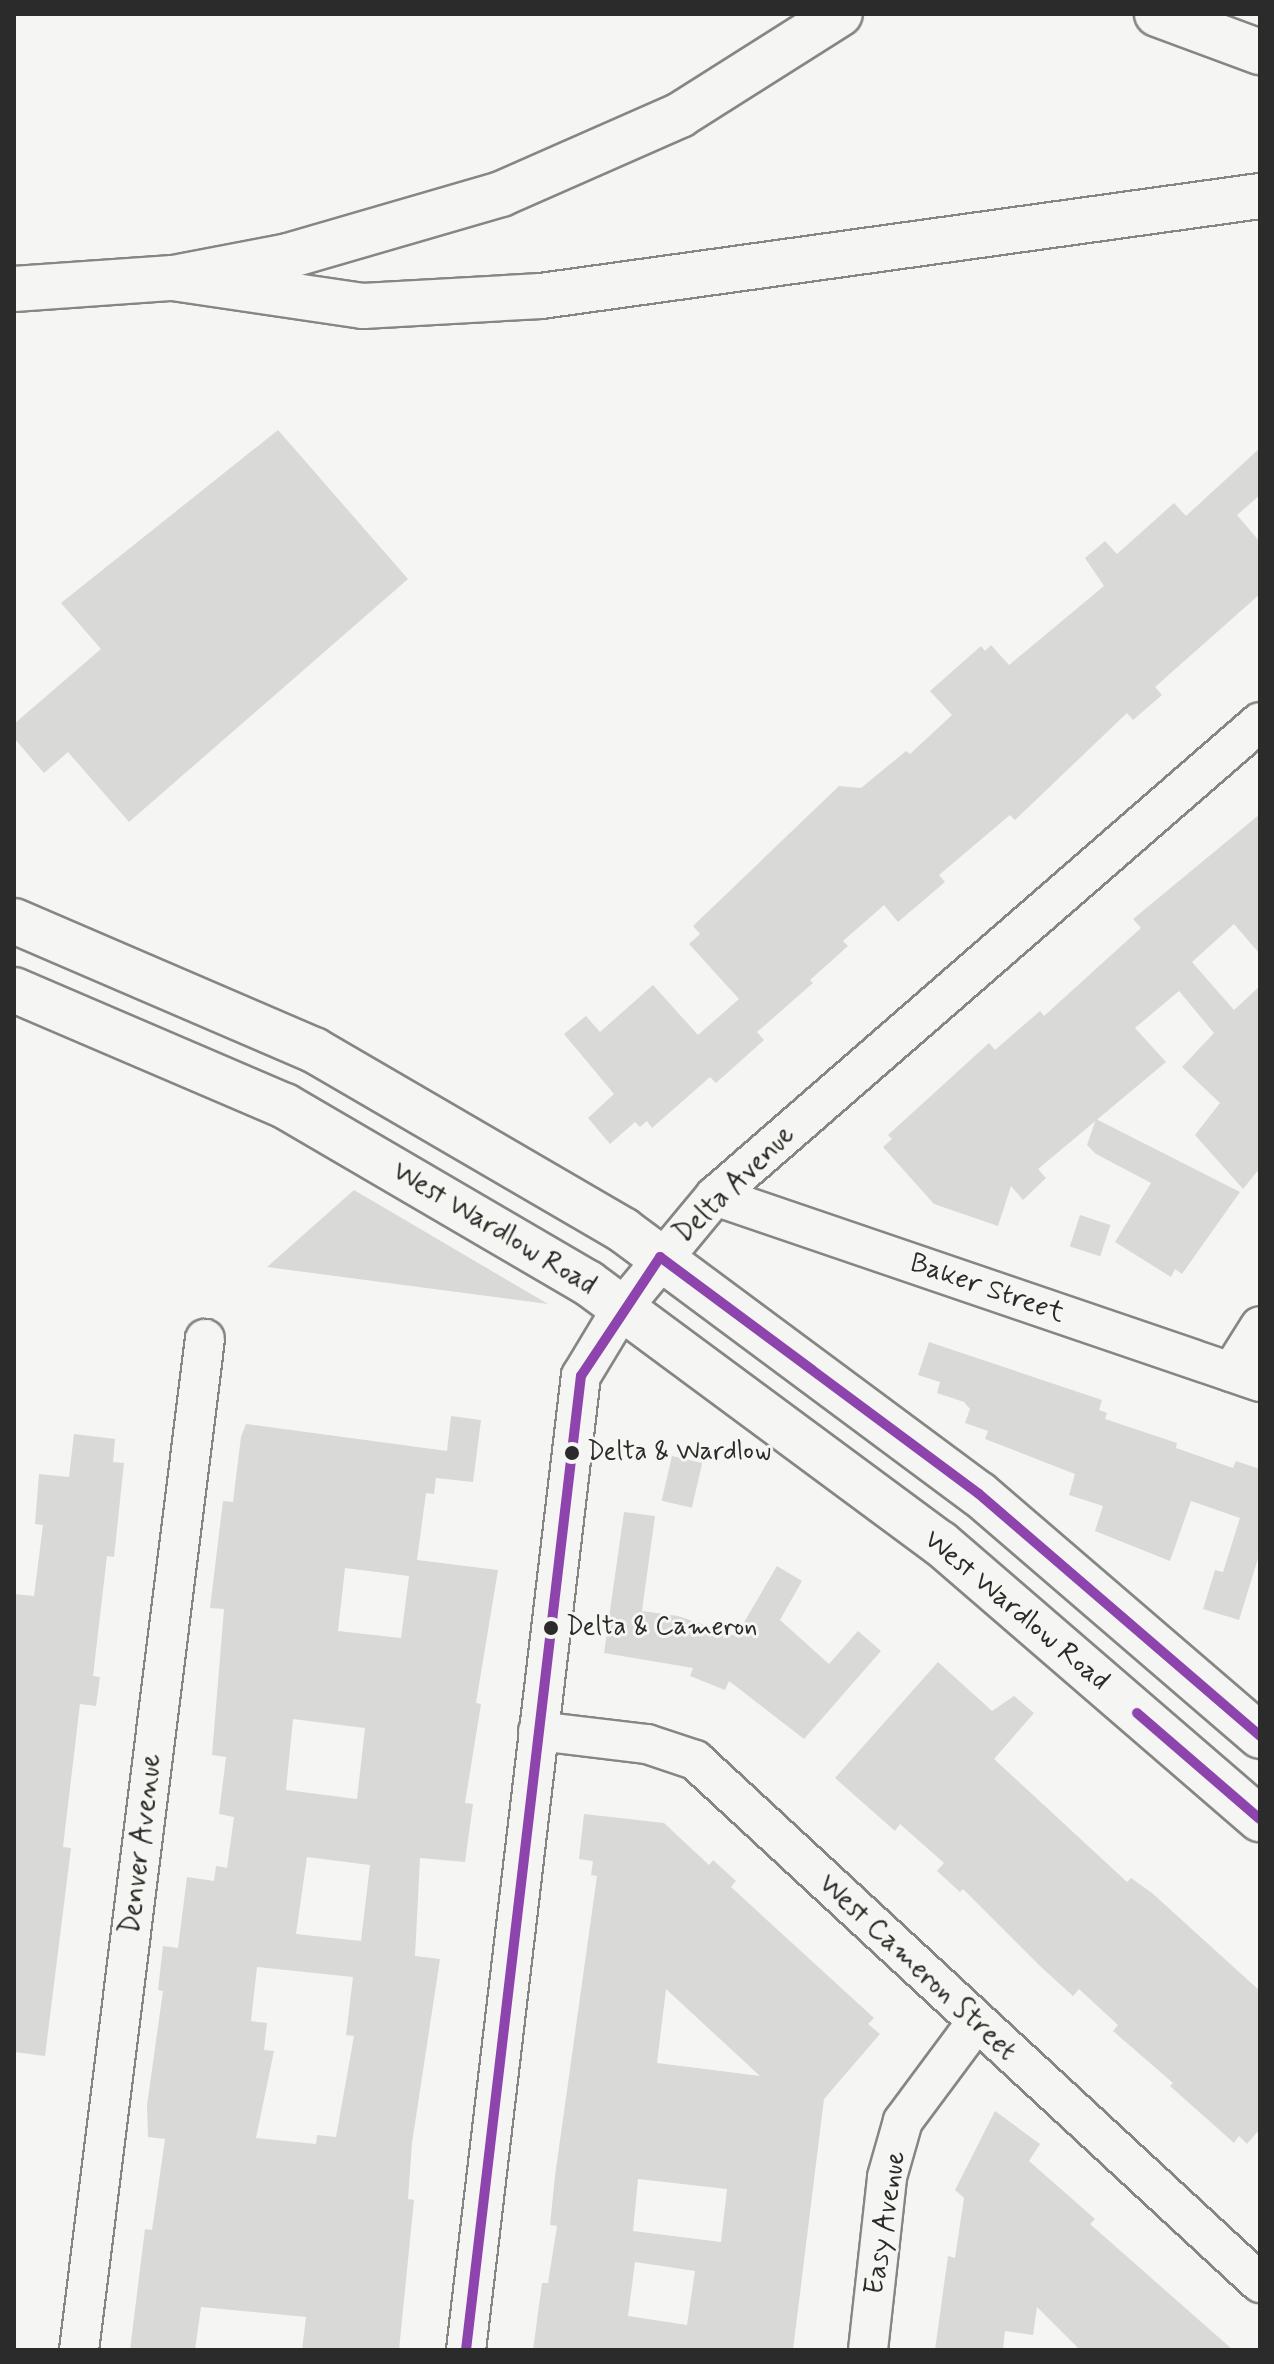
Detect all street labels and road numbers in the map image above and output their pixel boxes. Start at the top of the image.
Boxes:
street label: Delta Avenue [666,1117,804,1253]
street label: West Wardlow Road [387,1155,601,1303]
street label: Baker Street [905,1247,1069,1331]
street label: West Wardlow Road [917,1524,1115,1698]
street label: Denver Avenue [114,1753,170,1935]
street label: West Cameron Street [809,1866,1025,2070]
street label: Easy Avenue [858,2145,914,2301]

